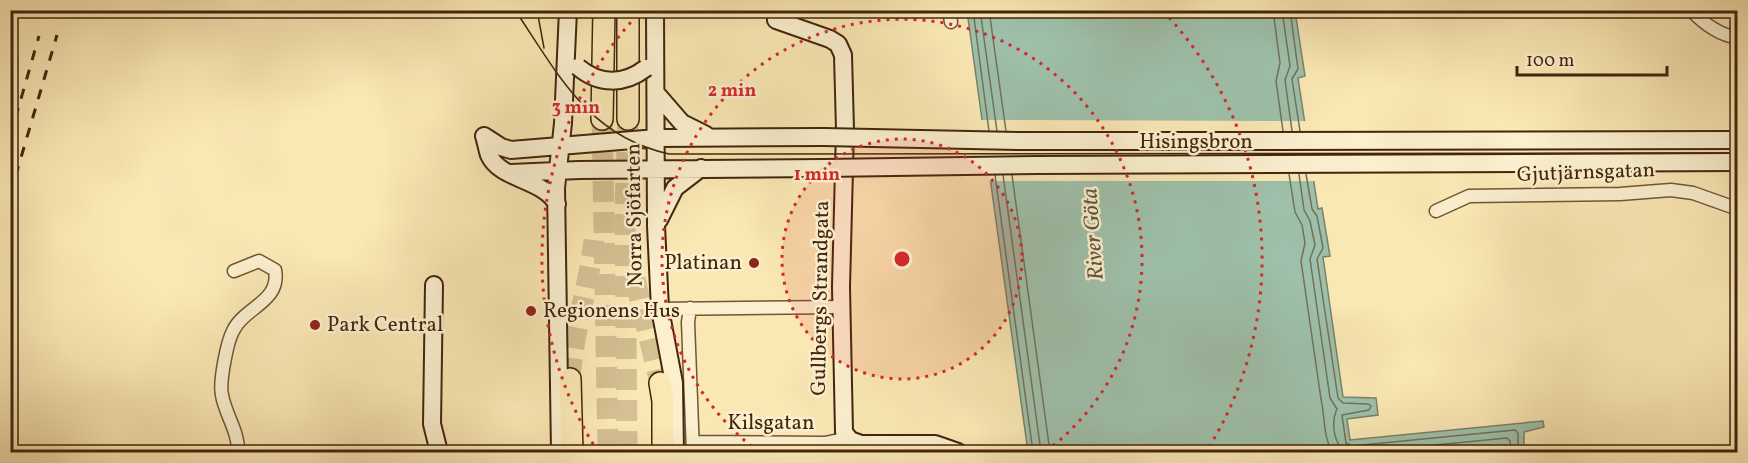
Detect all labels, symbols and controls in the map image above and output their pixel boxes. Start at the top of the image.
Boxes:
scale bar [1517,39,1667,77]
text: 100 m [1526,49,1575,74]
text: 2 min [708,79,756,104]
text: 3 min [552,96,600,121]
street label: Hisingsbron [1139,128,1253,157]
street label: Norra Sjöfarten [619,143,651,287]
street label: Gjutjärnsgatan [1516,156,1656,190]
text: 1 min [794,163,840,188]
water label: River Göta [1075,187,1113,281]
street label: Gullbergs Strandgata [805,200,837,396]
place label: Platinan [664,249,742,278]
centre of rings [892,249,912,269]
marker: Platinan [747,256,761,270]
place label: Regionens Hus [543,297,680,326]
marker: Regionens Hus [524,304,538,318]
place label: Park Central [327,311,443,340]
marker: Park Central [308,318,322,332]
street label: Kilsgatan [727,409,815,438]

